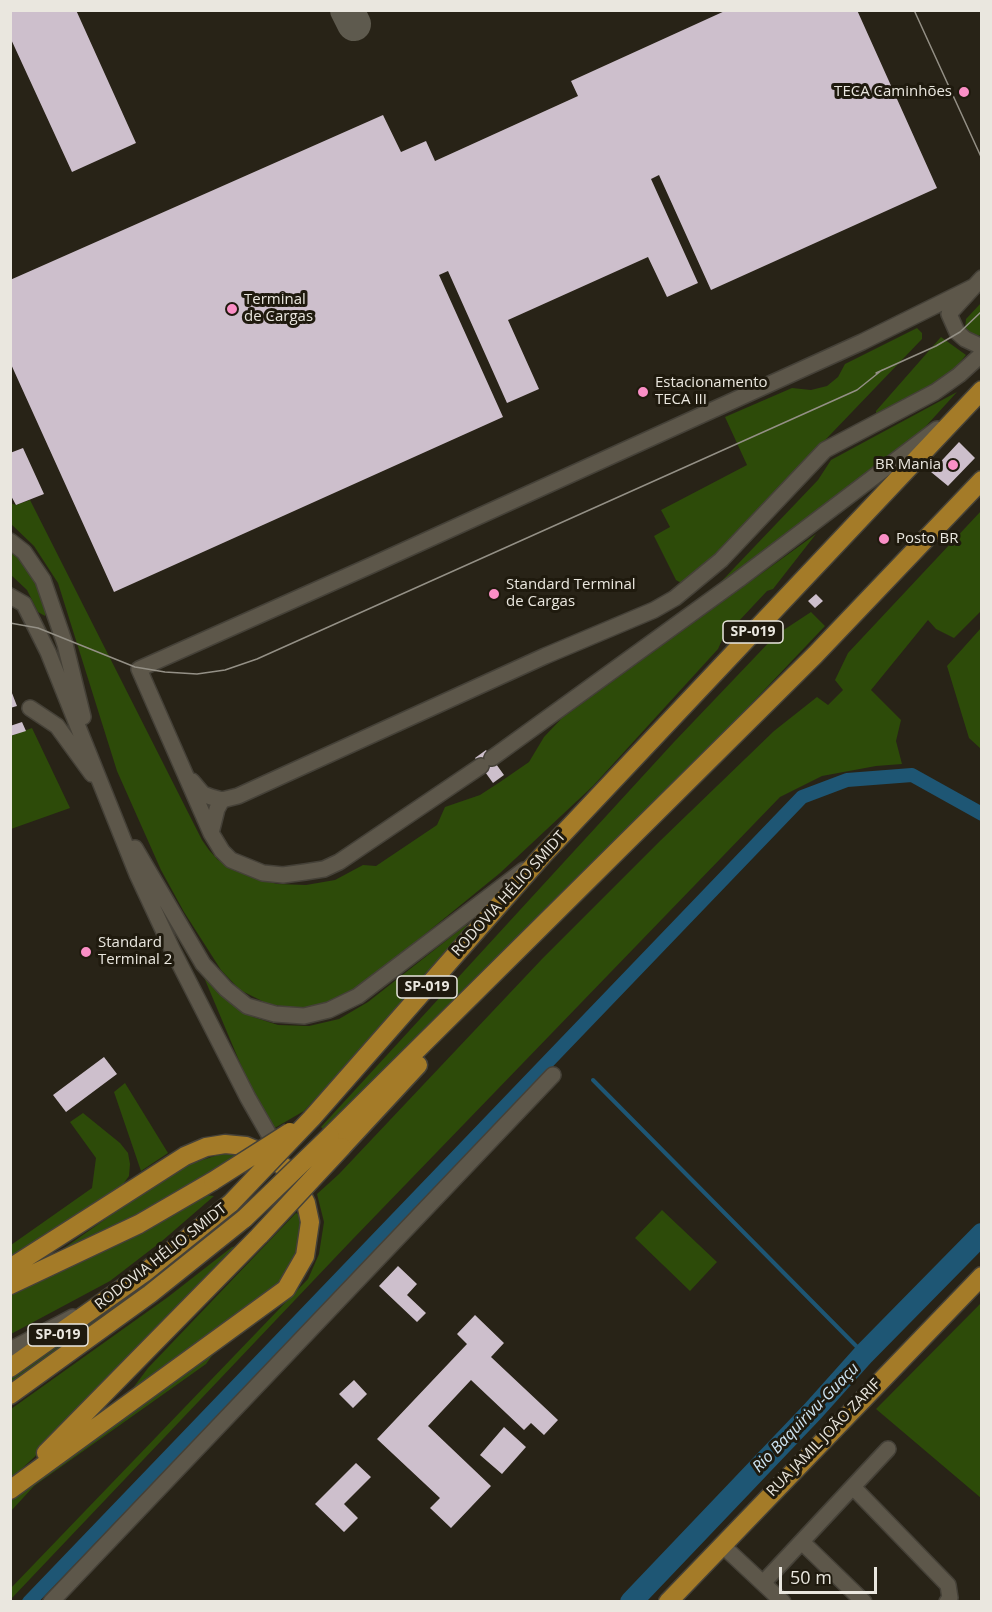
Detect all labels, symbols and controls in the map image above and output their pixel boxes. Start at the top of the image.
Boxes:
place label: TECA Caminhões [834,83,952,101]
marker: TECA Caminhões [957,85,971,99]
place label: Terminal de Cargas [244,291,313,326]
marker: Terminal de Cargas [225,302,239,316]
place label: Estacionamento TECA III [655,374,768,409]
marker: Estacionamento TECA III [636,385,650,399]
place label: BR Mania [875,456,941,474]
marker: BR Mania [946,458,960,472]
place label: Posto BR [896,530,958,548]
marker: Posto BR [877,532,891,546]
place label: Standard Terminal de Cargas [506,576,636,611]
marker: Standard Terminal de Cargas [487,587,501,601]
road number: SP-019 [723,621,783,643]
street label: RODOVIA HÉLIO SMIDT [448,828,570,960]
place label: Standard Terminal 2 [98,934,172,969]
marker: Standard Terminal 2 [79,945,93,959]
road number: SP-019 [397,976,457,998]
street label: RODOVIA HÉLIO SMIDT [92,1200,230,1314]
road number: SP-019 [28,1324,88,1346]
water label: Rio Baquirivu-Guaçu [749,1359,863,1477]
street label: RUA JAMIL JOÃO ZARIF [763,1375,885,1501]
scale bar [782,1555,880,1593]
text: 50 m [790,1565,832,1589]

